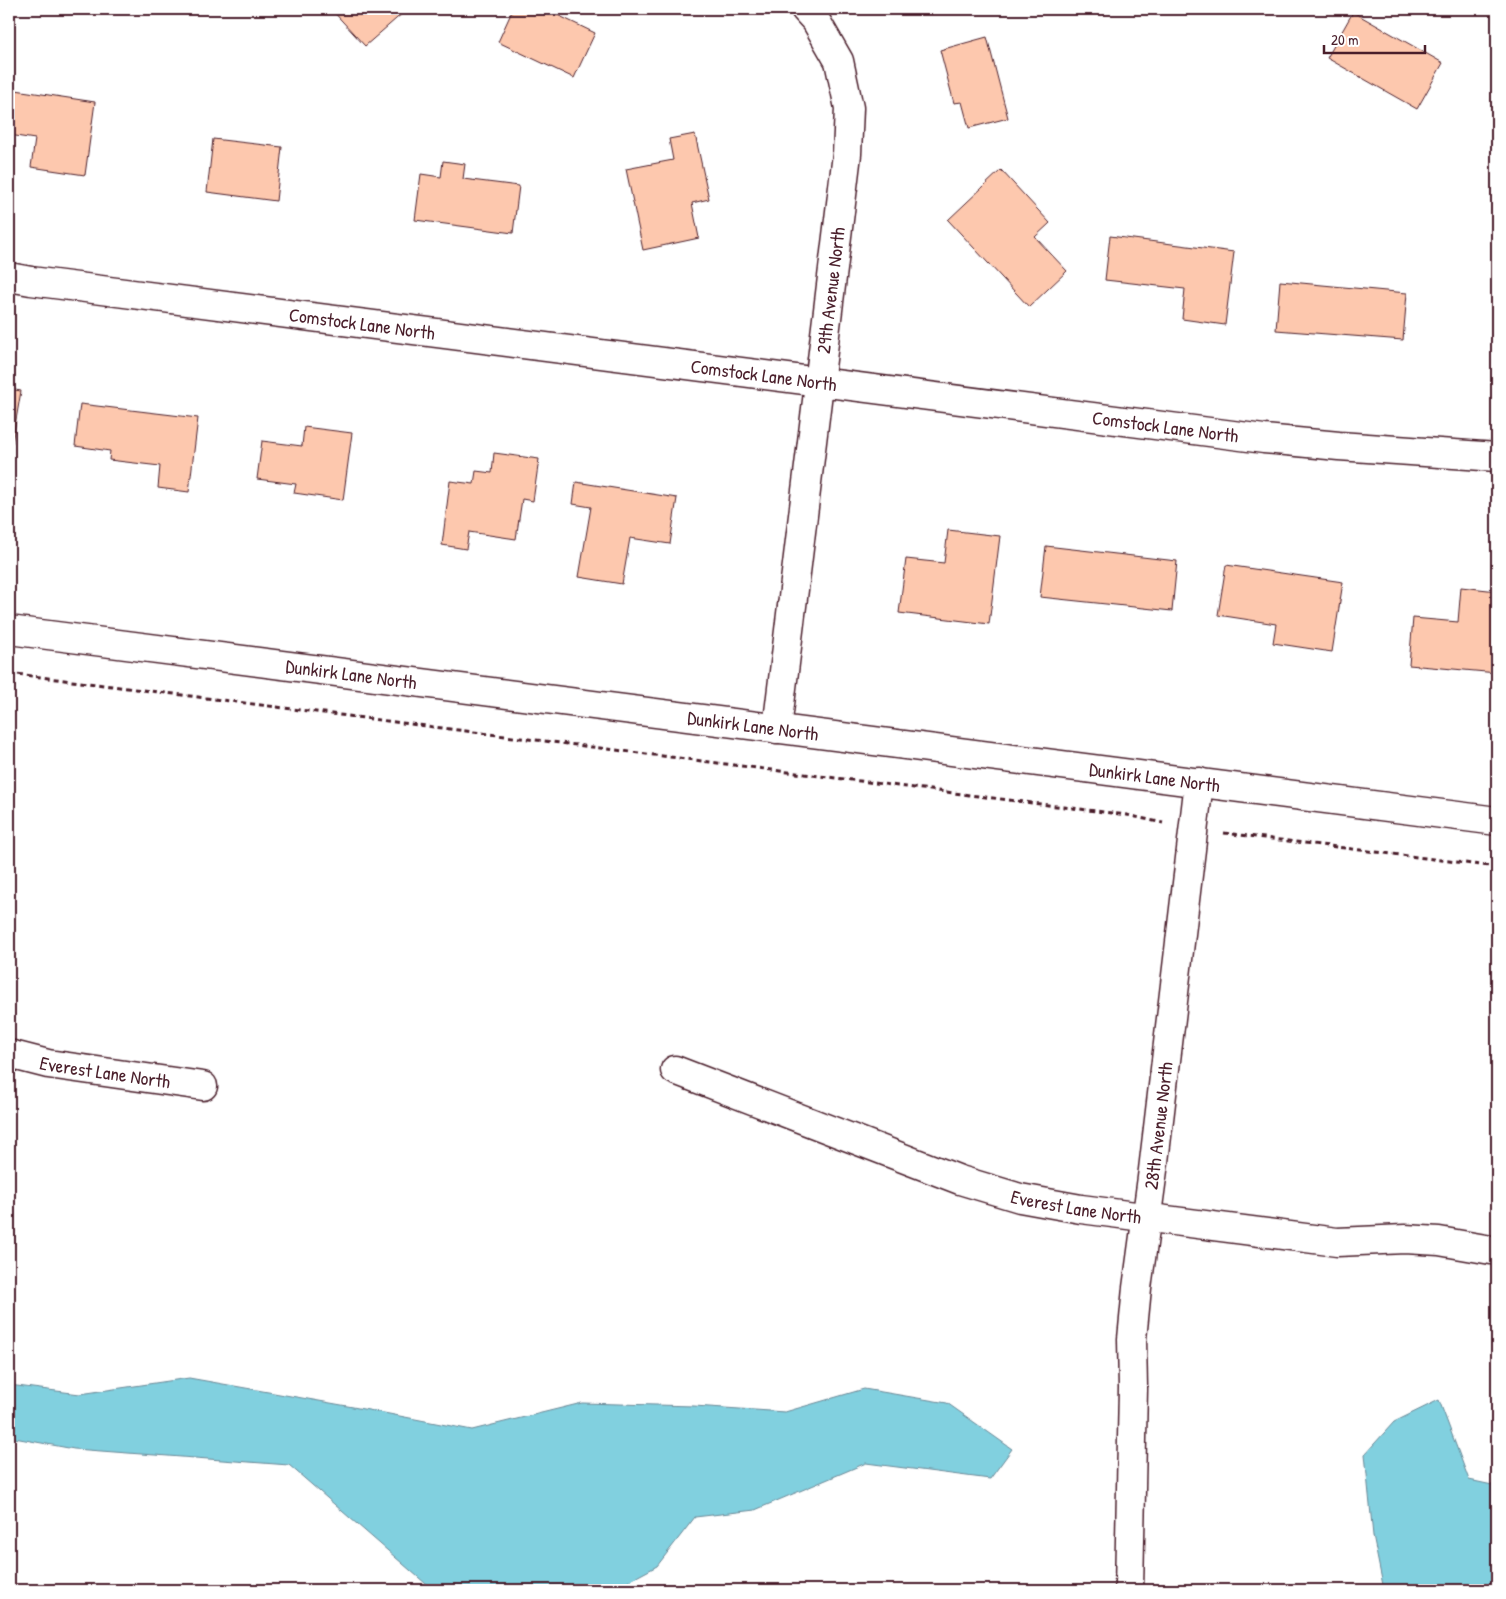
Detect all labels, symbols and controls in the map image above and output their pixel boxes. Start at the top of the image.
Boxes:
scale bar [1324,22,1425,54]
text: 20 m [1331,29,1358,50]
street label: 29th Avenue North [810,226,851,355]
street label: Comstock Lane North [287,301,436,346]
street label: Comstock Lane North [689,353,838,397]
street label: Comstock Lane North [1091,404,1240,449]
street label: Dunkirk Lane North [284,653,418,695]
street label: Dunkirk Lane North [686,704,820,747]
street label: Dunkirk Lane North [1088,756,1222,798]
street label: Everest Lane North [37,1049,172,1094]
street label: 28th Avenue North [1137,1060,1179,1191]
street label: Everest Lane North [1008,1183,1143,1230]

